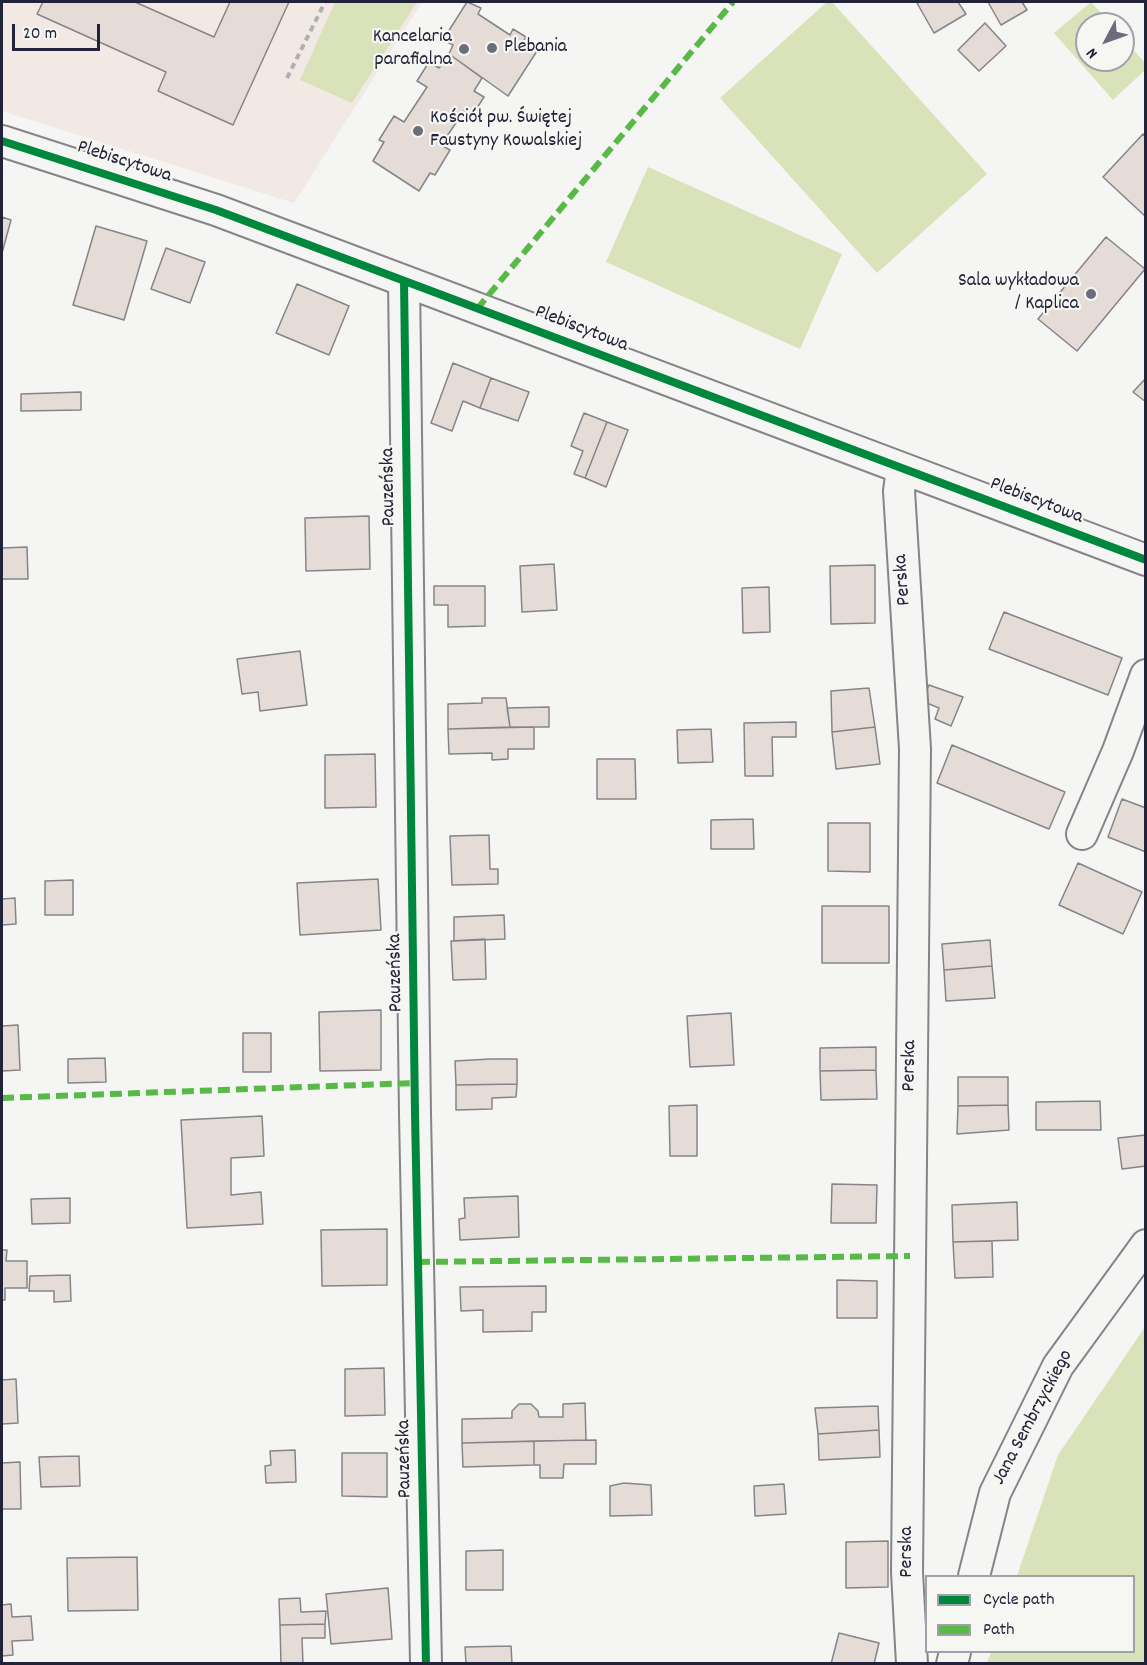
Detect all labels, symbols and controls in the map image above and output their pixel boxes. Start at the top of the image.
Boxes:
scale bar [15,12,104,50]
north arrow [1075,12,1135,72]
text: 20 m [23,22,57,47]
place label: Kancelaria parafialna [373,26,452,73]
place label: Plebania [504,36,567,60]
marker: Plebania [485,41,499,55]
marker: Kancelaria parafialna [457,42,471,56]
text: N [1081,42,1104,63]
place label: Kościół pw. Świętej Faustyny Kowalskiej [430,107,582,154]
marker: Kościół pw. Świętej Faustyny Kowalskiej [411,124,425,138]
street label: Plebiscytowa [74,136,174,190]
place label: Sala wykładowa / Kaplica [958,270,1079,317]
marker: Sala wykładowa / Kaplica [1084,287,1098,301]
street label: Plebiscytowa [531,301,631,359]
street label: Pauzeńska [377,447,403,527]
street label: Plebiscytowa [986,473,1086,531]
street label: Perska [890,554,918,606]
street label: Pauzeńska [384,933,410,1013]
street label: Perska [899,1040,923,1092]
street label: Jana Sembrzyckiego [988,1346,1080,1490]
street label: Pauzeńska [393,1419,419,1499]
street label: Perska [896,1526,920,1578]
legend [925,1575,1135,1653]
text: Cycle path [983,1588,1054,1613]
text: Path [983,1618,1015,1643]

